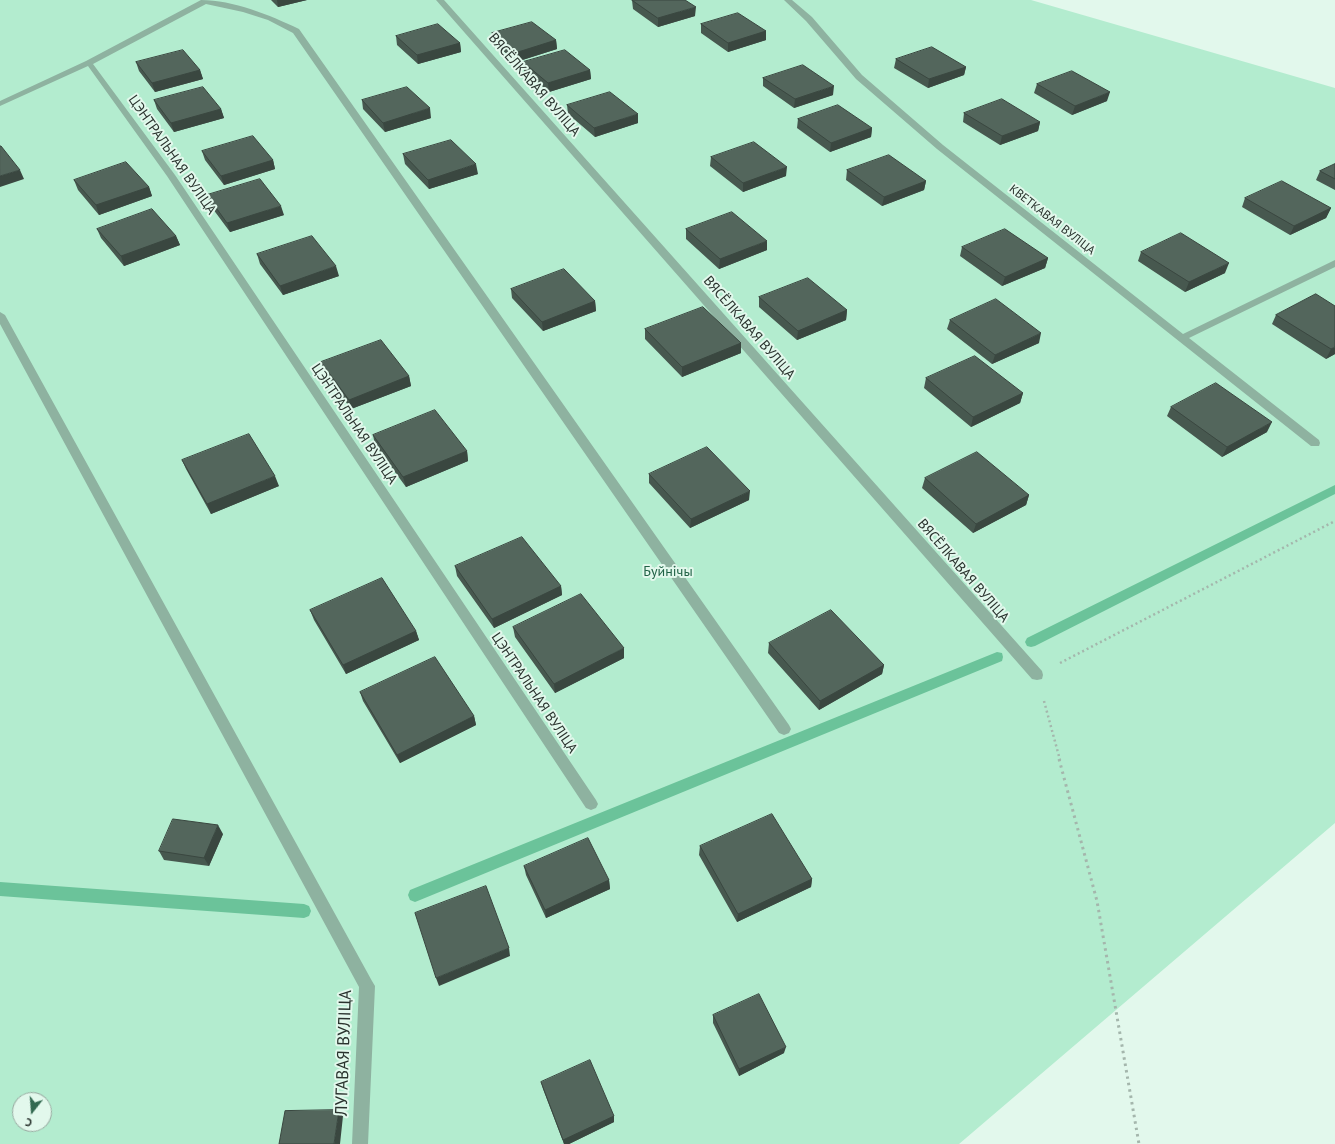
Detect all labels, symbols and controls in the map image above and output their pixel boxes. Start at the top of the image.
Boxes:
street label: ВЯСЁЛКАВАЯ ВУЛІЦА [485,30,583,140]
street label: ЦЭНТРАЛЬНАЯ ВУЛІЦА [124,92,220,218]
street label: КВЕТКАВАЯ ВУЛІЦА [1006,182,1098,258]
street label: ВЯСЁЛКАВАЯ ВУЛІЦА [700,273,798,383]
street label: ЦЭНТРАЛЬНАЯ ВУЛІЦА [307,361,401,487]
street label: ВЯСЁЛКАВАЯ ВУЛІЦА [914,516,1012,626]
park label: Буйнічы [643,564,693,580]
street label: ЦЭНТРАЛЬНАЯ ВУЛІЦА [487,630,581,756]
street label: ЛУГАВАЯ ВУЛІЦА [332,989,356,1117]
north arrow [12,1092,52,1132]
text: С [24,1115,34,1130]

